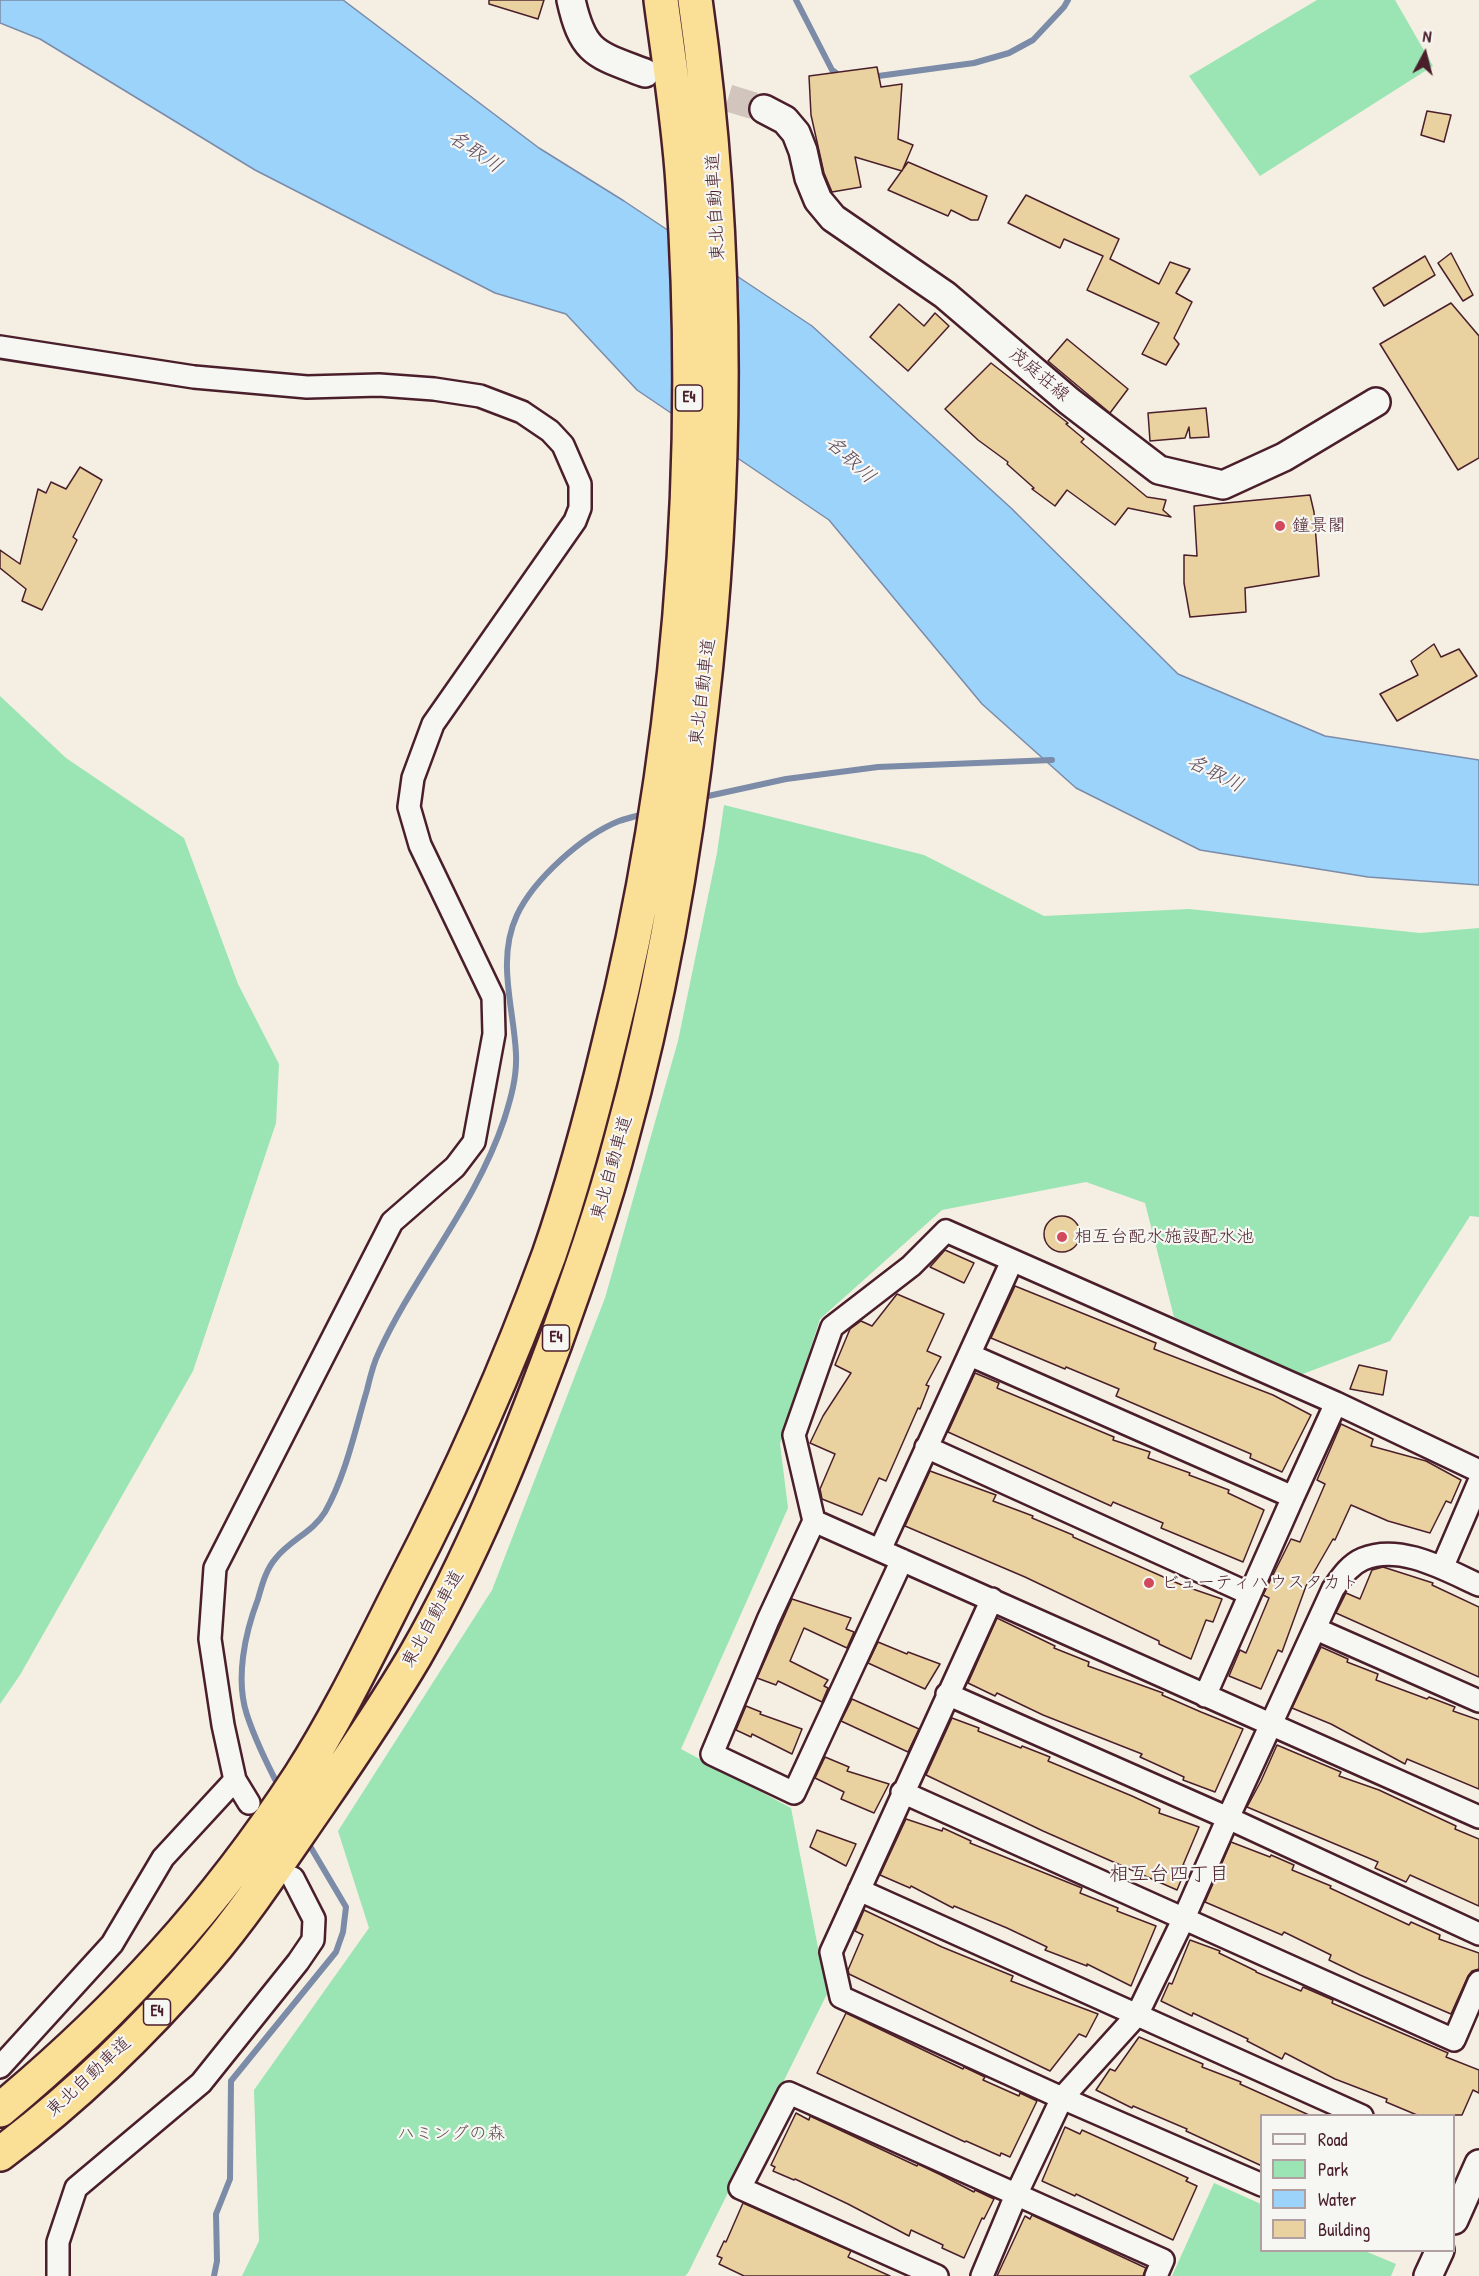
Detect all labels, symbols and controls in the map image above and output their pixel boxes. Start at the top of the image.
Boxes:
north arrow [1395,24,1455,84]
text: N [1422,25,1433,48]
water label: 名取川 [443,125,507,179]
street label: 東北自動車道 [702,153,730,261]
street label: 茂庭荘線 [1004,344,1074,406]
road number: E4 [676,385,702,411]
water label: 名取川 [820,431,880,489]
place label: 鐘景閣 [1292,515,1346,537]
marker: 鐘景閣 [1273,519,1287,533]
street label: 東北自動車道 [686,637,720,747]
water label: 名取川 [1183,750,1247,798]
street label: 東北自動車道 [587,1113,637,1223]
place label: 相互台配水施設配水池 [1074,1226,1254,1248]
marker: 相互台配水施設配水池 [1055,1230,1069,1244]
road number: E4 [542,1325,570,1351]
street label: 東北自動車道 [397,1567,469,1671]
place label: ビューティハウスタカト [1161,1572,1359,1594]
marker: ビューティハウスタカト [1142,1576,1156,1590]
district label: 相互台四丁目 [1109,1863,1229,1887]
road number: E4 [144,1999,170,2025]
street label: 東北自動車道 [42,2032,136,2122]
legend [1260,2114,1455,2252]
park label: ハミングの森 [397,2123,505,2145]
text: Road [1318,2127,1348,2152]
text: Park [1318,2157,1348,2182]
text: Water [1318,2187,1356,2212]
text: Building [1318,2217,1370,2242]

